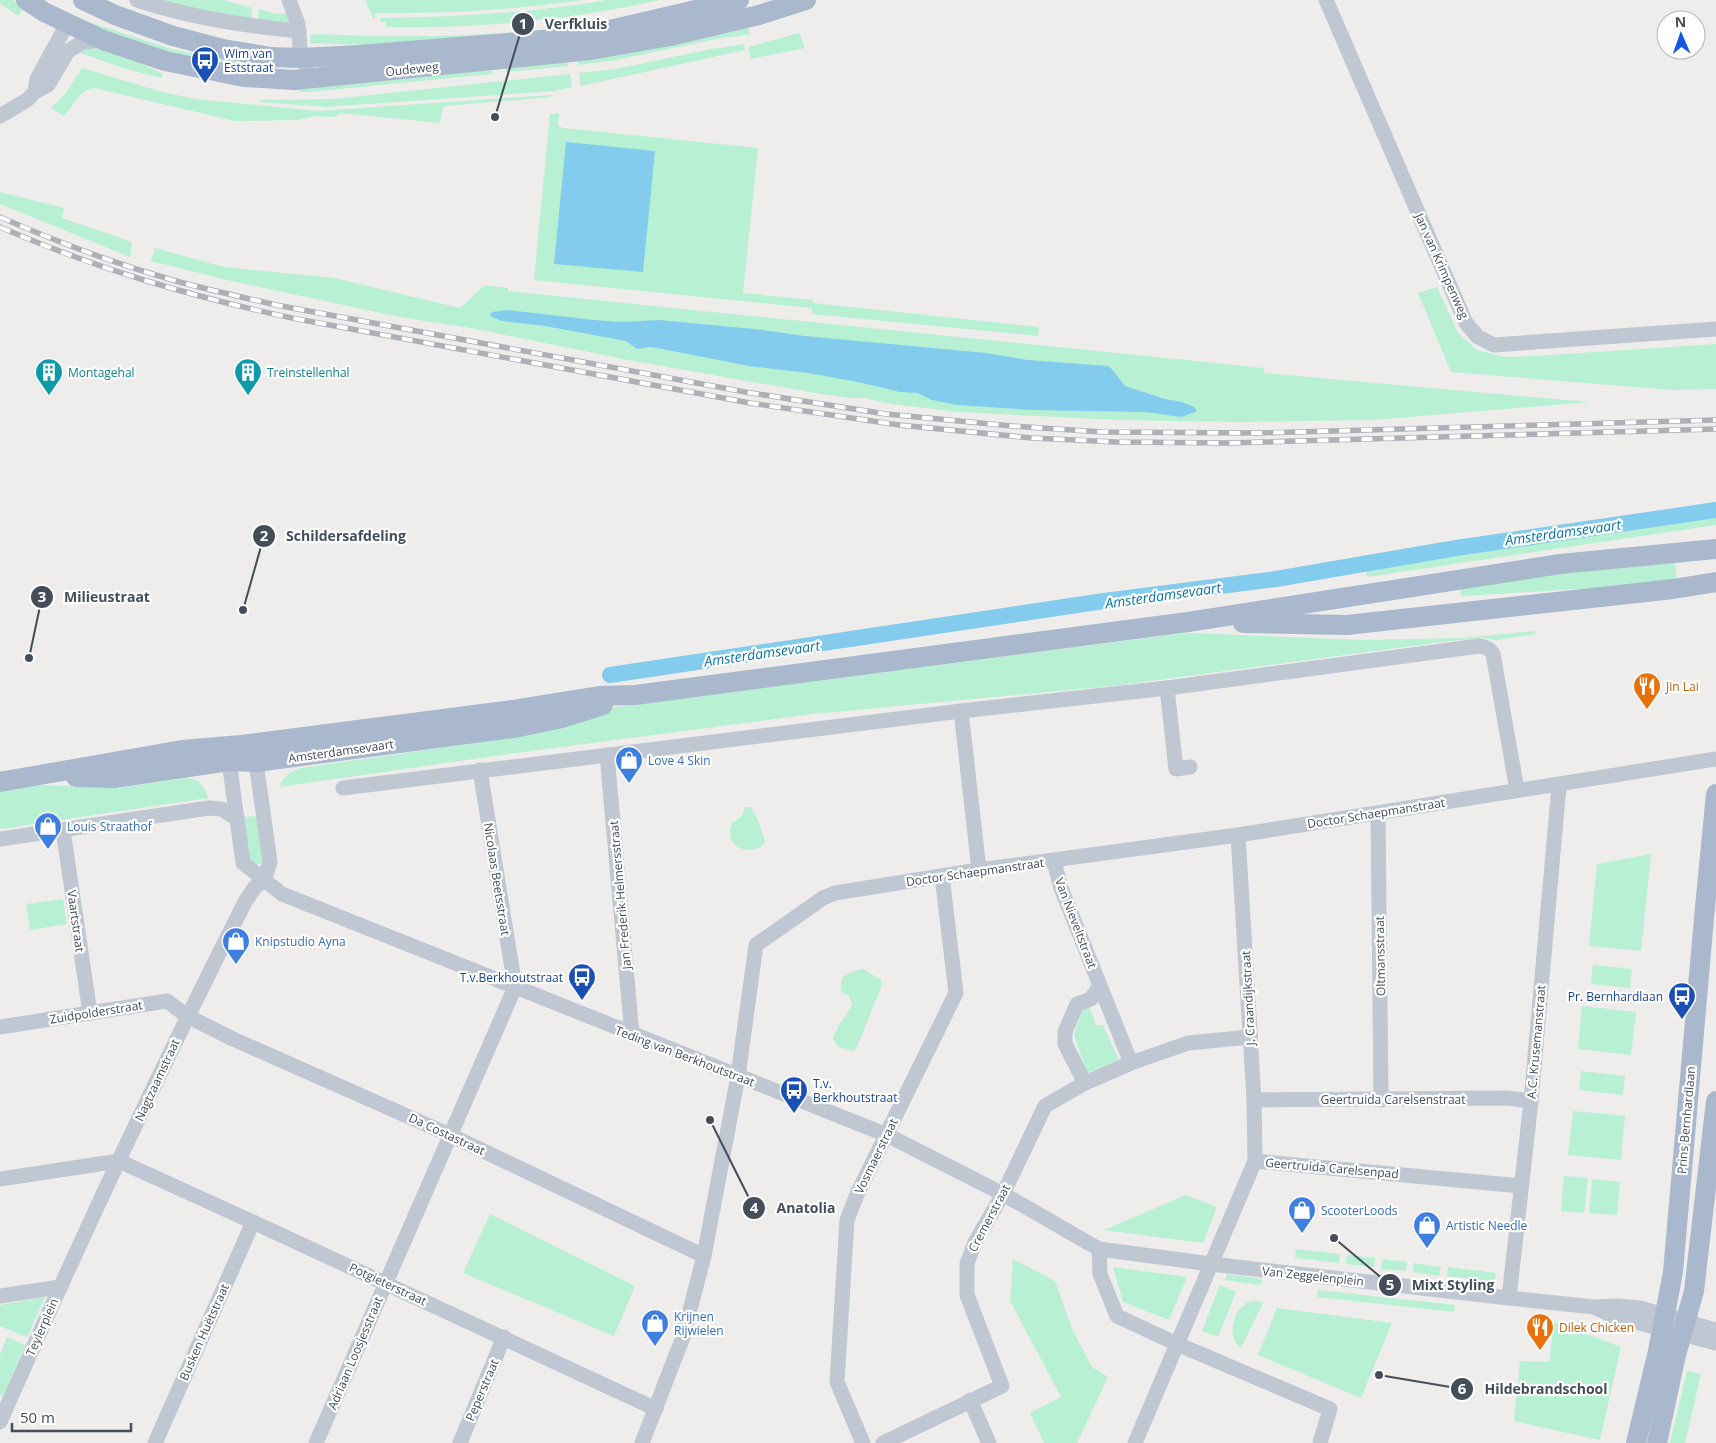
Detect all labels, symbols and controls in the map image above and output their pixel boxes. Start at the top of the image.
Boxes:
callout: Verfkluis [510,9,618,38]
north arrow [1656,10,1706,60]
text: N [1675,12,1687,31]
text: 1 [519,13,527,33]
text: Verfkluis [545,14,607,33]
bus stop icon: Wim van Eststraat [190,45,220,84]
place label: Wim van Eststraat [224,45,273,76]
street label: Oudeweg [385,58,440,80]
street label: Jan van Krimpenweg [1411,210,1473,322]
building icon: Montagehal [34,357,64,396]
building icon: Treinstellenhal [233,357,263,396]
place label: Montagehal [68,364,135,381]
place label: Treinstellenhal [267,364,350,381]
water label: Amsterdamsevaart [1503,514,1624,550]
callout: Schildersafdeling [251,521,416,550]
text: 2 [260,525,269,545]
text: Schildersafdeling [286,526,406,545]
water label: Amsterdamsevaart [1103,577,1224,613]
callout: Milieustraat [29,583,160,612]
text: 3 [38,586,46,606]
text: Milieustraat [64,587,150,606]
water label: Amsterdamsevaart [702,635,823,671]
restaurant icon: Jin Lai [1632,671,1662,710]
place label: Jin Lai [1665,678,1699,695]
street label: Amsterdamsevaart [287,735,395,767]
shop icon: Love 4 Skin [614,745,644,784]
place label: Love 4 Skin [648,752,711,769]
street label: Doctor Schaepmanstraat [1306,794,1446,832]
shop icon: Louis Straathof [33,811,63,850]
place label: Louis Straathof [67,818,153,835]
street label: Jan Frederik Helmersstraat [605,820,635,971]
street label: Nicolaas Beetsstraat [480,821,514,937]
street label: Doctor Schaepmanstraat [905,854,1045,890]
street label: Van Nieveltstraat [1051,875,1101,971]
street label: Vaartstraat [63,889,89,953]
street label: Oltmansstraat [1371,916,1389,996]
shop icon: Knipstudio Ayna [221,926,251,965]
place label: Knipstudio Ayna [255,933,346,950]
street label: J. Craandijkstraat [1237,950,1259,1047]
bus stop icon: T.v.Berkhoutstraat [567,962,597,1001]
place label: T.v.Berkhoutstraat [460,969,563,986]
bus stop icon: Pr. Bernhardlaan [1667,981,1697,1020]
street label: A.C. Krusemanstraat [1523,984,1549,1100]
place label: Pr. Bernhardlaan [1568,988,1663,1005]
street label: Zuidpolderstraat [48,996,144,1028]
street label: Teding van Berkhoutstraat [613,1021,757,1091]
street label: Nagtzaamstraat [130,1036,184,1124]
street label: Prins Bernhardlaan [1673,1065,1699,1175]
bus stop icon: T.v. Berkhoutstraat [779,1075,809,1114]
place label: T.v. Berkhoutstraat [813,1075,897,1106]
street label: Geertruida Carelsenstraat [1320,1091,1466,1108]
street label: Da Costastraat [406,1109,488,1159]
street label: Vosmaerstraat [850,1115,902,1197]
street label: Geertruida Carelsenpad [1265,1154,1399,1182]
street label: Cremerstraat [964,1181,1014,1255]
callout: Anatolia [741,1193,846,1222]
shop icon: ScooterLoods [1287,1195,1317,1234]
text: 4 [750,1197,759,1217]
text: Anatolia [776,1198,836,1217]
place label: ScooterLoods [1321,1202,1398,1219]
shop icon: Artistic Needle [1412,1210,1442,1249]
place label: Artistic Needle [1446,1217,1528,1234]
street label: Potgieterstraat [347,1259,429,1309]
street label: Van Zeggelenplein [1261,1262,1365,1290]
callout: Mixt Styling [1377,1270,1505,1299]
text: 5 [1386,1274,1394,1294]
text: Mixt Styling [1412,1275,1494,1294]
street label: Busken Huëtstraat [175,1281,233,1383]
street label: Adriaan Loosjesstraat [324,1294,386,1412]
street label: Teylerplein [22,1295,62,1359]
shop icon: Krijnen Rijwielen [640,1308,670,1347]
place label: Krijnen Rijwielen [674,1308,724,1339]
restaurant icon: Dilek Chicken [1525,1312,1555,1351]
place label: Dilek Chicken [1559,1319,1634,1336]
street label: Peperstraat [461,1357,503,1423]
callout: Hildebrandschool [1449,1375,1617,1404]
text: 6 [1458,1378,1467,1398]
text: Hildebrandschool [1484,1379,1608,1398]
scale bar [12,1400,131,1432]
text: 50 m [20,1407,55,1427]

